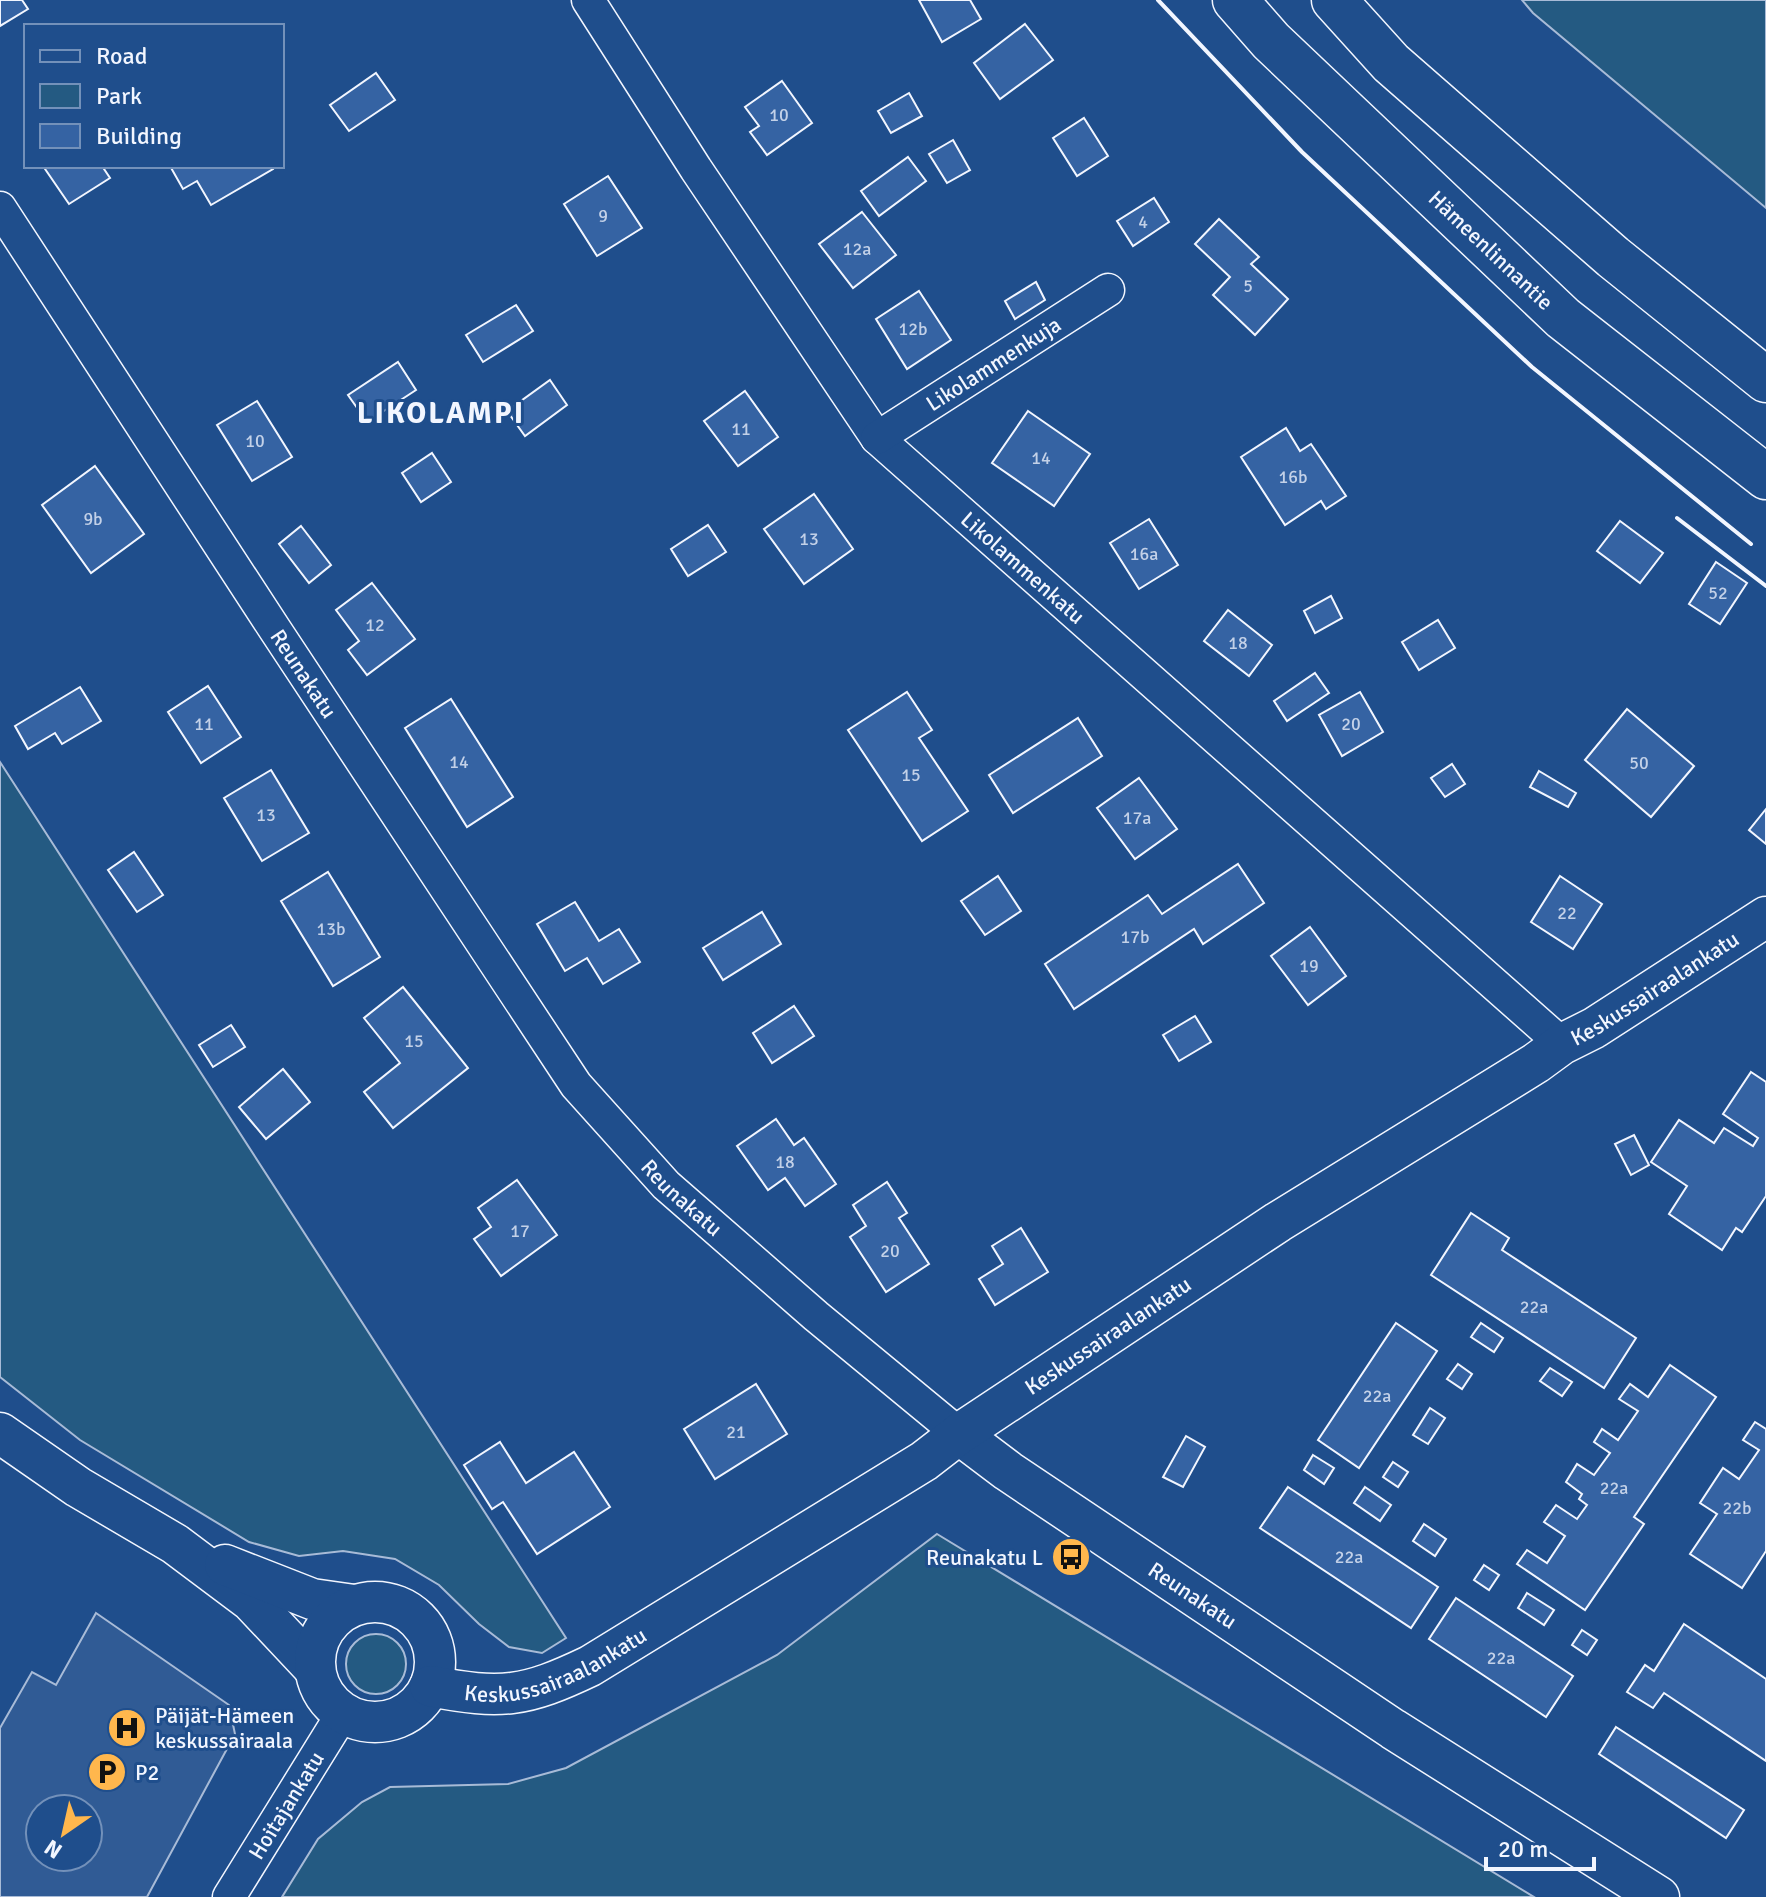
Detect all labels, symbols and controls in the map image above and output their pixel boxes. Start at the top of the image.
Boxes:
legend [24,24,284,168]
text: Road [96,41,147,71]
text: Park [96,81,142,111]
house number: 10 [769,104,789,126]
text: Building [96,121,182,151]
street label: Hämeenlinnantie [1423,185,1559,316]
house number: 9 [598,205,608,227]
house number: 4 [1138,211,1148,233]
house number: 12a [843,238,871,260]
house number: 5 [1243,275,1253,297]
street label: Likolammenkuja [921,311,1066,417]
house number: 12b [899,318,927,340]
district label: LIKOLAMPI [357,395,525,432]
house number: 11 [731,418,751,440]
house number: 10 [245,430,265,452]
house number: 14 [1031,447,1051,469]
house number: 16b [1279,466,1307,488]
street label: Likolammenkatu [955,506,1090,630]
house number: 9b [83,508,103,530]
house number: 13 [799,528,819,550]
house number: 16a [1130,543,1158,565]
house number: 52 [1708,582,1728,604]
house number: 12 [365,614,385,636]
street label: Reunakatu [265,624,343,723]
house number: 18 [1228,632,1248,654]
house number: 11 [194,713,214,735]
house number: 20 [1341,713,1361,735]
house number: 14 [449,751,469,773]
house number: 50 [1629,752,1649,774]
house number: 15 [901,764,921,786]
house number: 13 [256,804,276,826]
house number: 17a [1123,807,1151,829]
house number: 22 [1557,902,1577,924]
house number: 13b [317,918,345,940]
street label: Keskussairaalankatu [1566,925,1744,1052]
house number: 17b [1121,926,1149,948]
house number: 19 [1299,955,1319,977]
house number: 15 [404,1030,424,1052]
house number: 18 [775,1151,795,1173]
street label: Reunakatu [635,1154,728,1242]
house number: 17 [510,1220,530,1242]
house number: 20 [880,1240,900,1262]
street label: Keskussairaalankatu [1020,1271,1196,1401]
house number: 22a [1520,1296,1548,1318]
house number: 22a [1363,1385,1391,1407]
house number: 21 [726,1421,746,1443]
house number: 22a [1600,1477,1628,1499]
house number: 22b [1723,1497,1751,1519]
bus stop icon: Reunakatu L [1050,1536,1092,1578]
place label: Reunakatu L [926,1544,1043,1571]
house number: 22a [1335,1546,1363,1568]
street label: Reunakatu [1143,1556,1242,1635]
street label: Keskussairaalankatu [463,1622,652,1708]
house number: 22a [1487,1647,1515,1669]
place label: Päijät-Hämeen keskussairaala [155,1702,294,1754]
hospital icon: Päijät-Hämeen keskussairaala [106,1707,148,1749]
street label: Hoitajankatu [243,1746,330,1864]
parking icon: P2 [86,1751,128,1793]
place label: P2 [135,1759,159,1786]
north arrow [24,1793,104,1873]
scale bar [1486,1821,1594,1871]
text: N [39,1834,67,1865]
text: 20 m [1498,1834,1548,1864]

